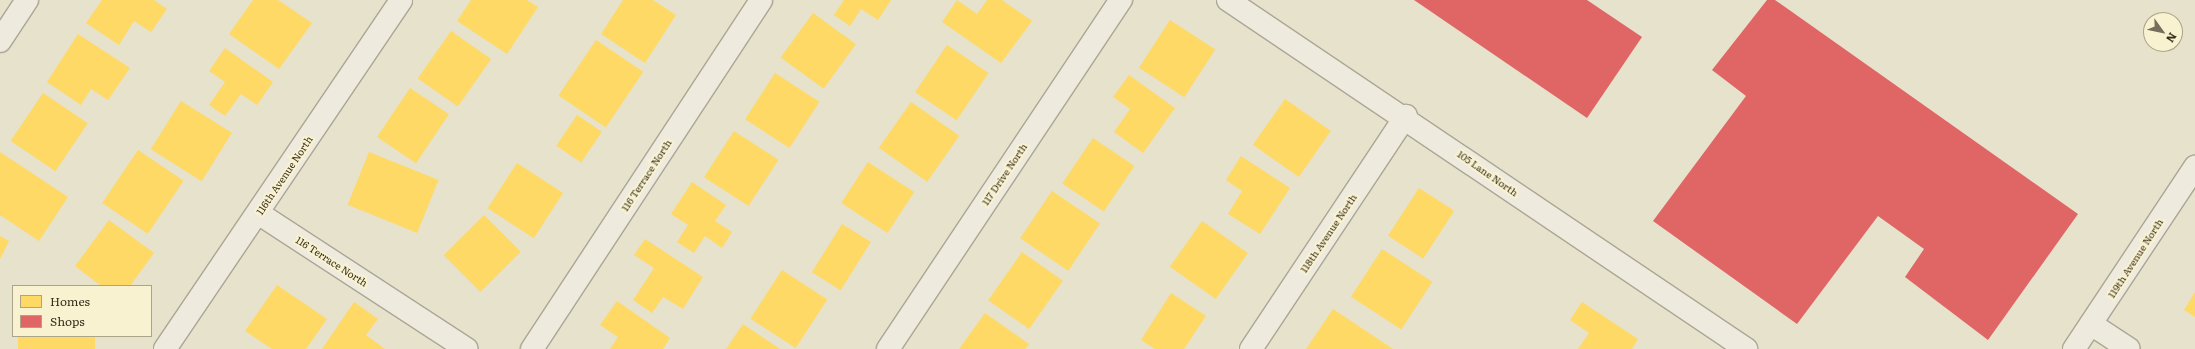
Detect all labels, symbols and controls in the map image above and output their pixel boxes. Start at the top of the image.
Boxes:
north arrow [2143,12,2183,52]
text: N [2163,30,2181,46]
street label: 116th Avenue North [253,133,315,217]
street label: 116 Terrace North [618,137,674,213]
street label: 117 Drive North [979,141,1029,207]
street label: 105 Lane North [1455,148,1521,198]
street label: 118th Avenue North [1297,191,1359,275]
street label: 119th Avenue North [2105,216,2165,300]
street label: 116 Terrace North [294,233,370,289]
legend [12,285,152,337]
text: Homes [50,292,90,310]
text: Shops [50,312,85,330]

